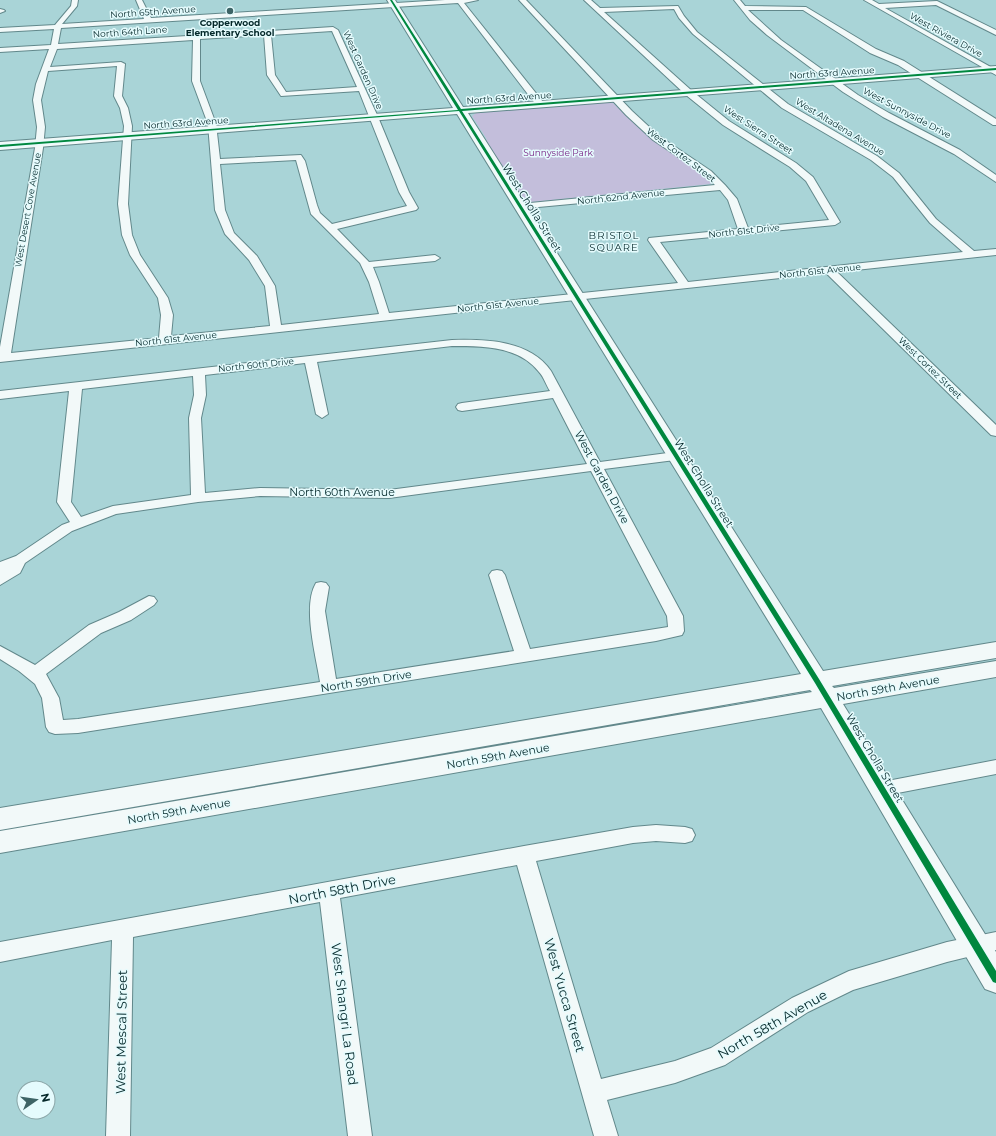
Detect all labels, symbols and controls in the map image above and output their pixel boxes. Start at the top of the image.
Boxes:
street label: North 65th Avenue [110,3,197,20]
marker: Copperwood Elementary School [225,6,235,16]
street label: West Riviera Drive [908,10,985,59]
place label: Copperwood Elementary School [186,17,275,38]
street label: North 64th Lane [92,23,168,40]
street label: West Garden Drive [341,29,386,111]
street label: North 63rd Avenue [789,64,875,81]
street label: West Sunnyside Drive [861,85,954,141]
street label: North 63rd Avenue [466,89,552,106]
street label: West Altadena Avenue [794,96,887,158]
street label: West Sierra Street [722,103,795,156]
street label: North 63rd Avenue [143,114,229,131]
street label: West Cortez Street [644,125,718,184]
park label: Sunnyside Park [523,147,593,158]
street label: West Desert Cove Avenue [12,151,43,268]
street label: West Cholla Street [499,161,565,255]
street label: North 62nd Avenue [577,186,666,207]
street label: North 61st Drive [708,221,781,240]
district label: BRISTOL SQUARE [589,229,639,254]
street label: North 61st Avenue [779,261,862,280]
street label: North 61st Avenue [457,295,540,314]
street label: North 61st Avenue [135,329,218,348]
street label: West Cortez Street [896,335,965,401]
street label: North 60th Drive [218,355,295,374]
street label: West Garden Drive [572,428,633,526]
street label: West Cholla Street [671,436,737,530]
street label: North 60th Avenue [289,485,395,499]
street label: North 59th Drive [320,667,413,695]
street label: North 59th Avenue [835,672,941,704]
street label: West Cholla Street [843,711,907,806]
street label: North 59th Avenue [445,740,551,772]
street label: North 59th Avenue [126,795,232,827]
street label: North 58th Drive [287,871,397,907]
street label: West Yucca Street [541,936,589,1054]
street label: West Shangri La Road [328,942,362,1086]
street label: West Mescal Street [112,970,130,1094]
street label: North 58th Avenue [714,986,830,1062]
north arrow [16,1080,56,1120]
text: N [38,1092,54,1104]

